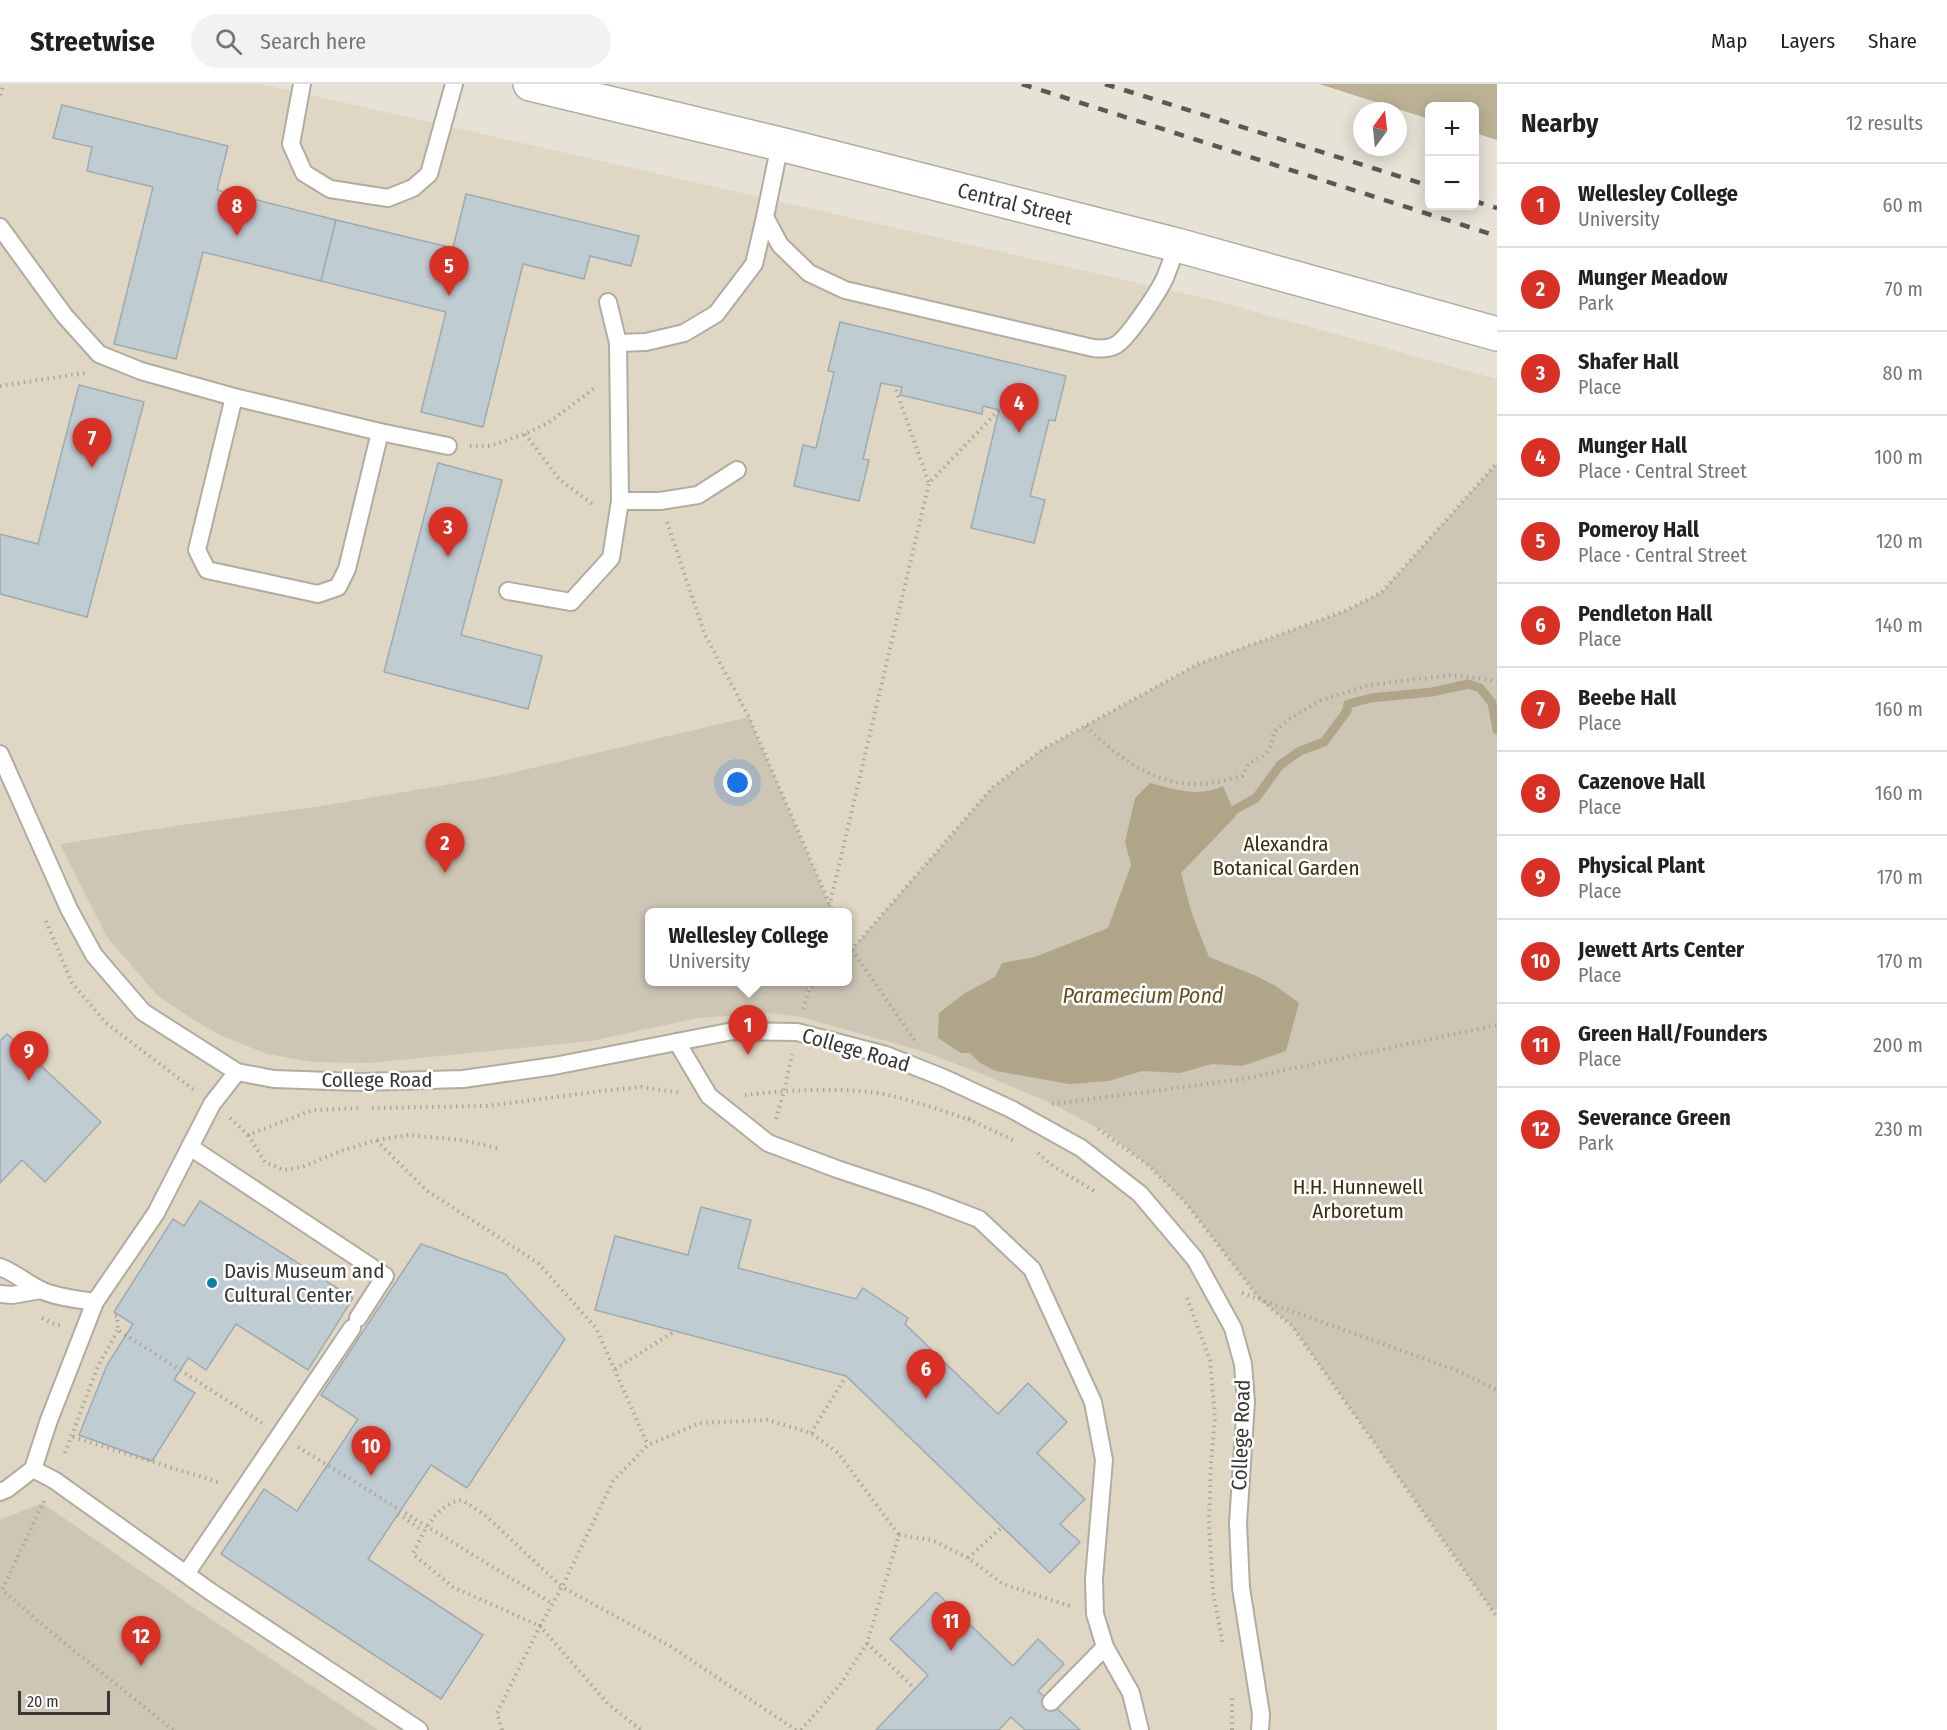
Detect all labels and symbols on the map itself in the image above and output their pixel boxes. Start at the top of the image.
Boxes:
north arrow [1353,102,1407,156]
street label: Central Street [955,177,1075,231]
pin: 8 [218,186,256,236]
pin: 5 [430,246,468,296]
pin: 4 [1000,384,1038,433]
pin: 7 [72,418,112,468]
pin: 3 [428,508,468,557]
your location [723,768,752,797]
pin: 2 [426,824,464,873]
park label: Alexandra Botanical Garden [1213,831,1360,881]
water label: Paramecium Pond [1062,982,1224,1009]
pin: 1 [728,1006,768,1055]
street label: College Road [799,1022,913,1078]
pin: 9 [9,1032,48,1081]
street label: College Road [321,1067,433,1093]
park label: H.H. Hunnewell Arboretum [1293,1174,1424,1224]
place label: Davis Museum and Cultural Center [224,1258,384,1308]
marker: Davis Museum and Cultural Center [205,1276,219,1290]
pin: 6 [906,1350,946,1399]
street label: College Road [1226,1379,1256,1491]
pin: 10 [352,1426,391,1476]
pin: 11 [932,1602,970,1651]
pin: 12 [122,1616,160,1666]
scale bar [18,1688,110,1716]

